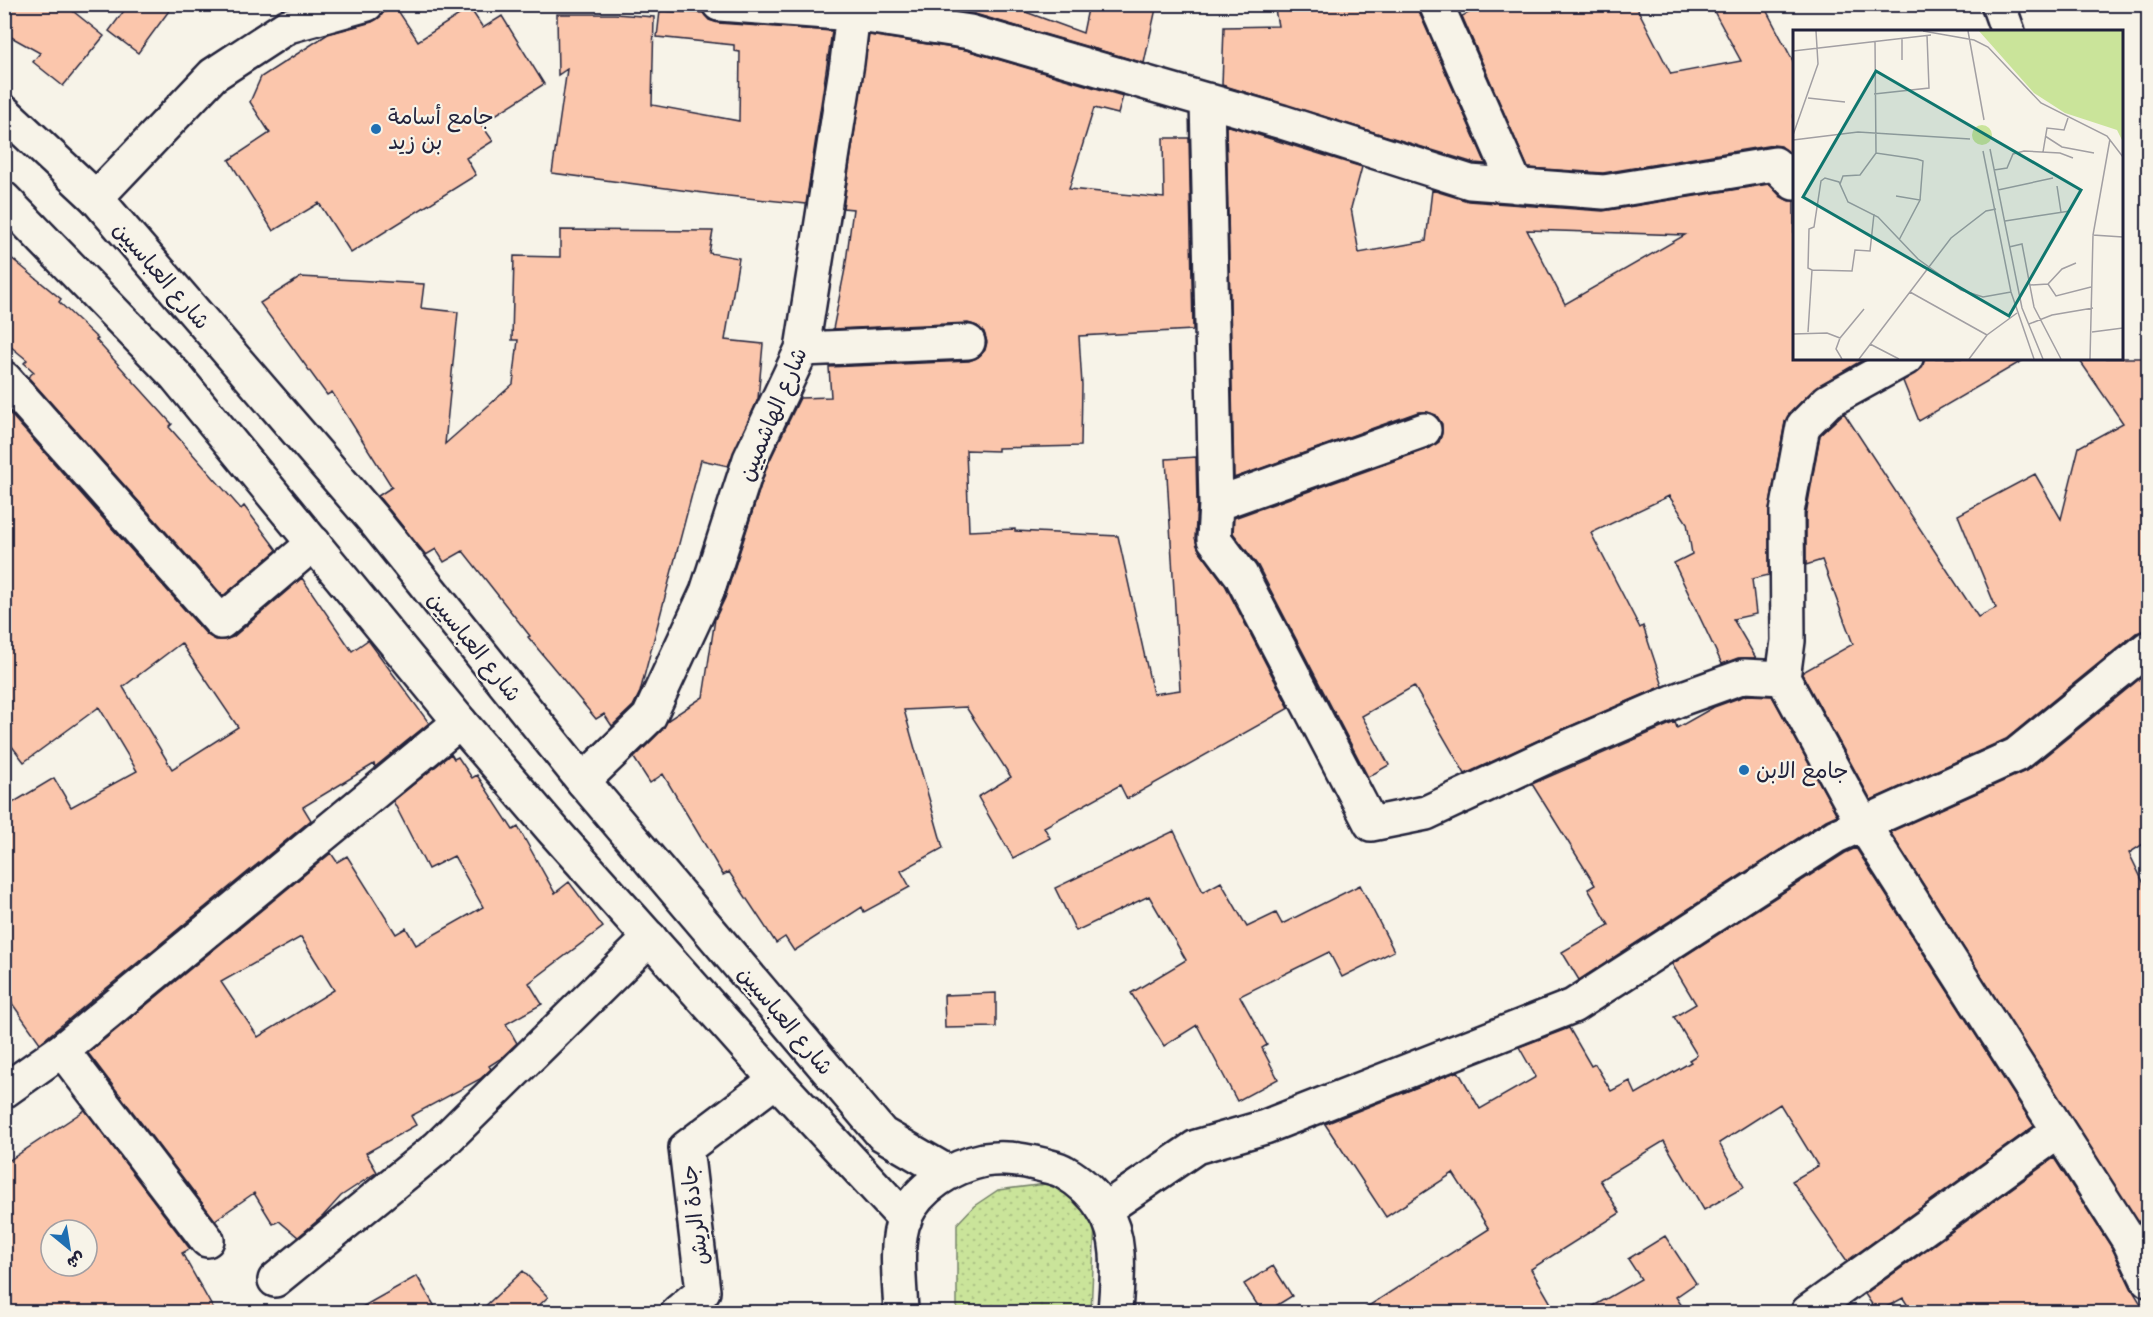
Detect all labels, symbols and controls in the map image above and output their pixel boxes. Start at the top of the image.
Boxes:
inset map [1793,30,2123,360]
place label: جامع أسامة بن زيد [388,103,494,157]
marker: جامع أسامة بن زيد [369,122,383,136]
street label: شارع العباسيين [106,216,215,336]
street label: شارع الهاشميين [733,344,815,486]
street label: شارع العباسيين [420,586,527,708]
place label: جامع الابن [1756,758,1849,787]
marker: جامع الابن [1737,763,1751,777]
street label: شارع العباسيين [731,961,838,1082]
street label: جادة الريش [676,1163,716,1267]
north arrow [39,1218,99,1278]
text: ش [63,1246,89,1273]

